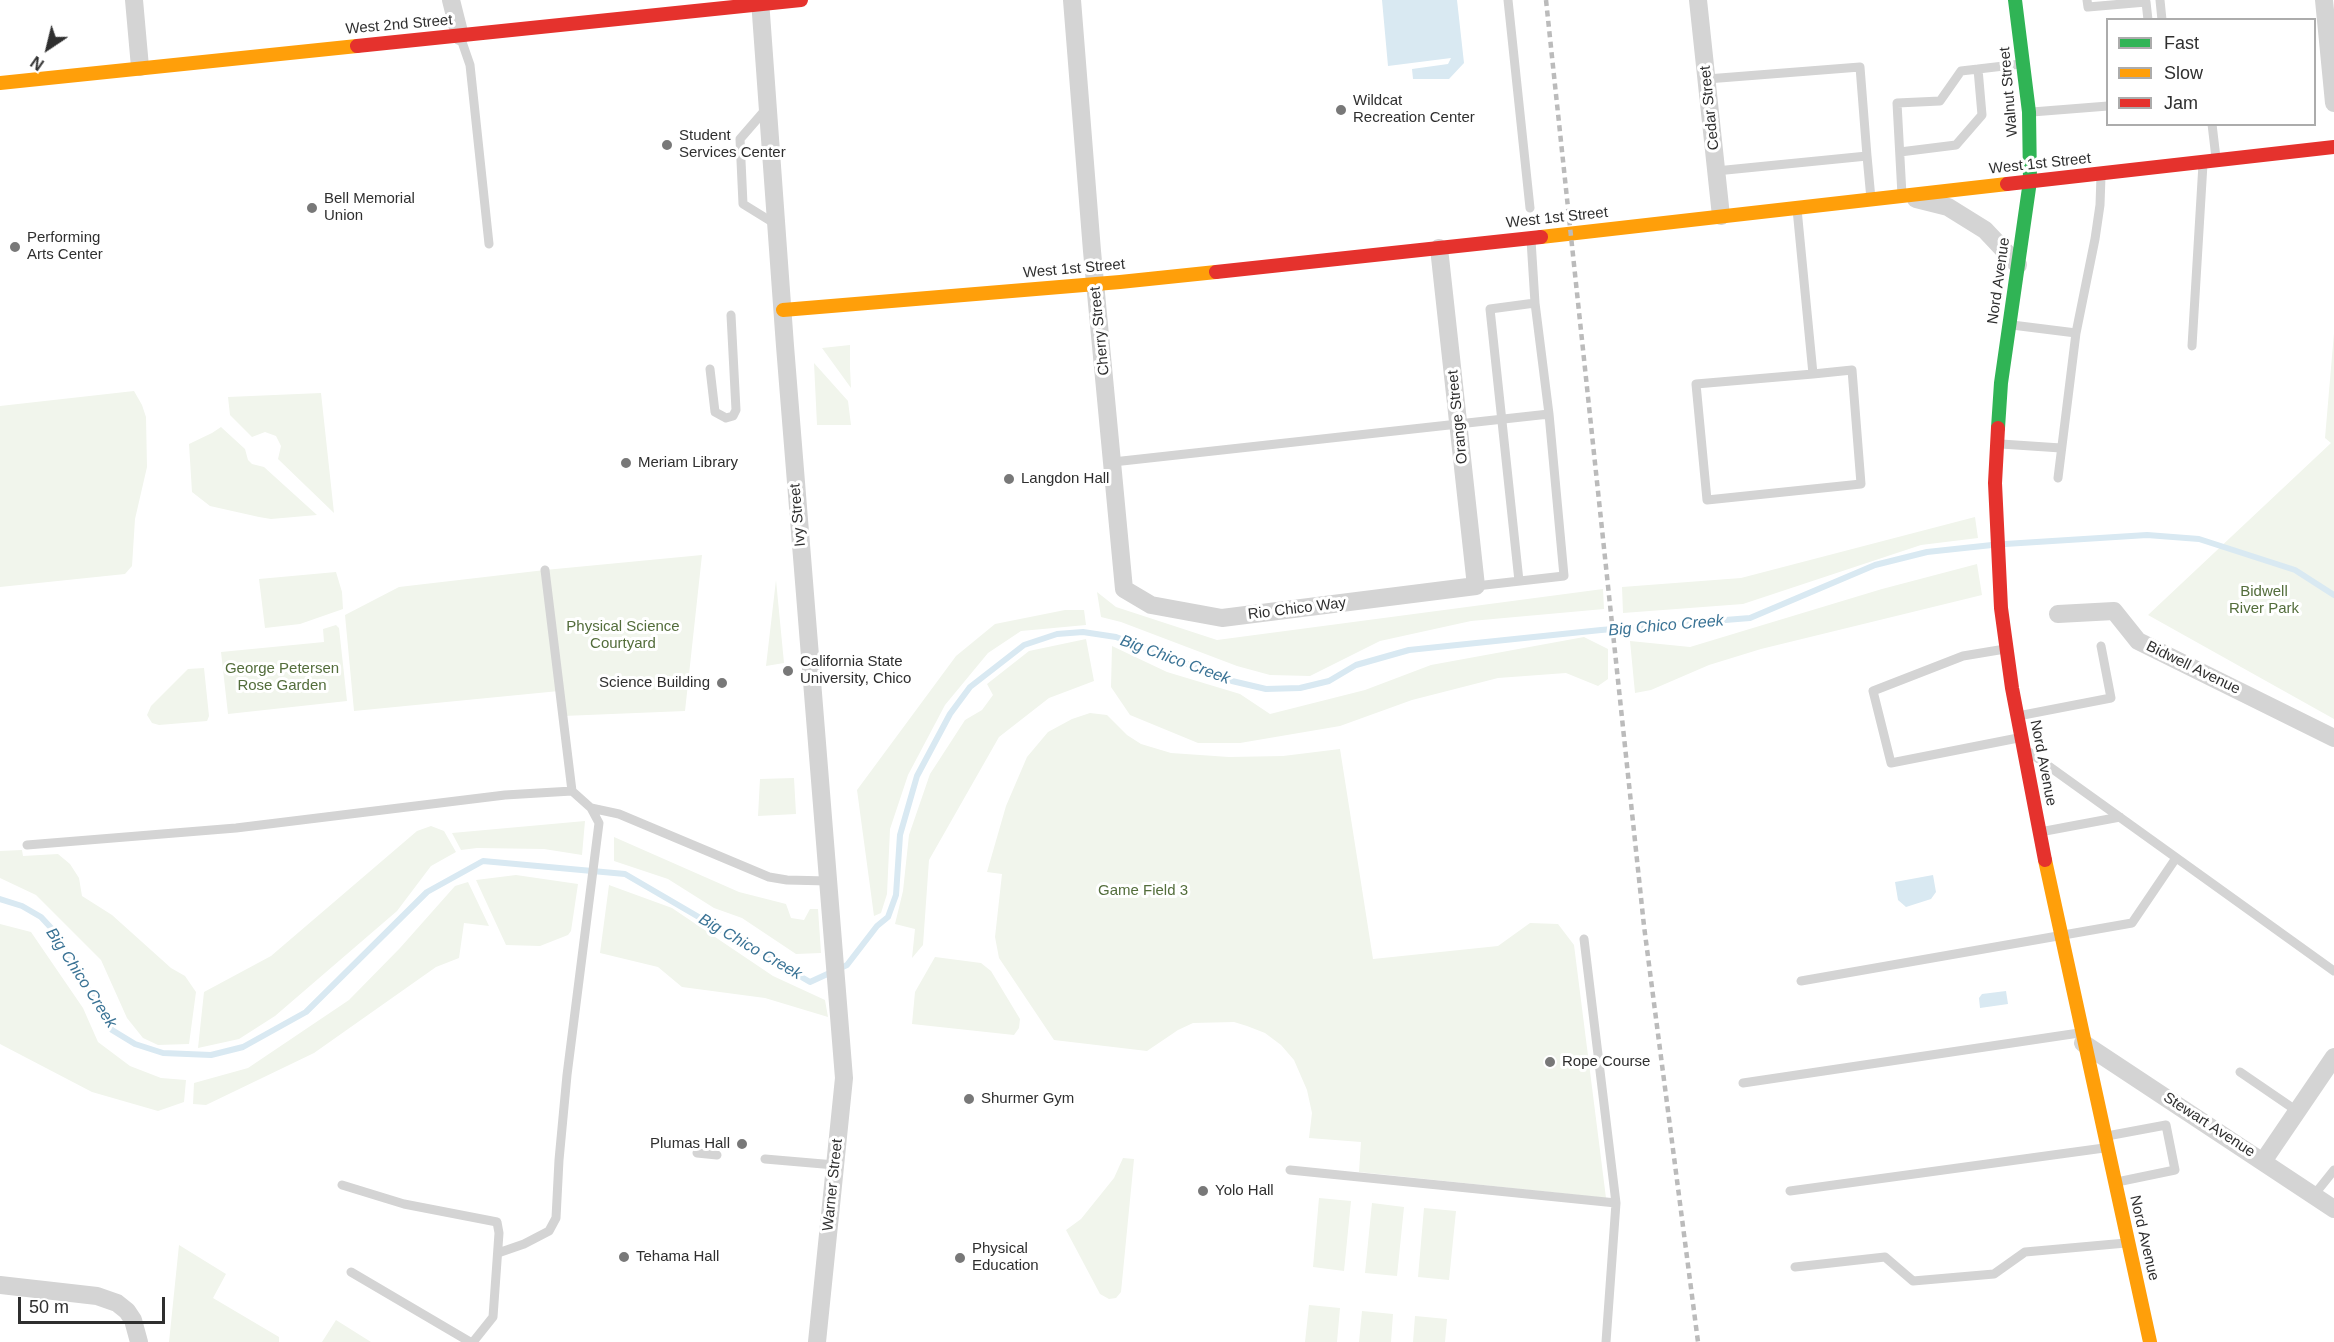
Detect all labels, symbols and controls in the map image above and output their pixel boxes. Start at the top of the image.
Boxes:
street label: West 2nd Street [345,11,453,39]
north arrow [18,18,78,78]
legend [2106,18,2316,126]
text: Fast [2164,33,2199,53]
street label: Walnut Street [1996,46,2022,138]
text: N [28,53,47,73]
text: Slow [2164,63,2203,83]
street label: Cedar Street [1697,65,1723,151]
place label: Wildcat Recreation Center [1353,92,1475,127]
text: Jam [2164,93,2198,113]
marker: Wildcat Recreation Center [1334,103,1348,117]
place label: Student Services Center [679,127,786,162]
marker: Student Services Center [660,138,674,152]
street label: West 1st Street [1988,150,2092,178]
place label: Bell Memorial Union [324,190,415,225]
marker: Bell Memorial Union [305,201,319,215]
street label: West 1st Street [1505,204,1609,232]
place label: Performing Arts Center [27,229,103,264]
street label: Nord Avenue [1984,237,2014,325]
marker: Performing Arts Center [8,240,22,254]
street label: West 1st Street [1022,256,1126,282]
street label: Cherry Street [1086,286,1114,376]
street label: Orange Street [1444,369,1472,465]
place label: Meriam Library [638,454,738,472]
marker: Meriam Library [619,456,633,470]
place label: Langdon Hall [1021,470,1109,488]
marker: Langdon Hall [1002,472,1016,486]
street label: Ivy Street [786,483,810,547]
park label: Bidwell River Park [2229,583,2299,618]
street label: Rio Chico Way [1247,594,1347,624]
water label: Big Chico Creek [1608,611,1724,641]
park label: Physical Science Courtyard [566,618,680,653]
water label: Big Chico Creek [1117,631,1233,689]
street label: Bidwell Avenue [2143,637,2243,699]
place label: California State University, Chico [800,653,911,688]
park label: George Petersen Rose Garden [225,660,339,695]
marker: California State University, Chico [781,664,795,678]
place label: Science Building [599,674,710,692]
marker: Science Building [715,676,729,690]
street label: Nord Avenue [2026,718,2060,808]
park label: Game Field 3 [1098,882,1188,900]
water label: Big Chico Creek [695,910,805,984]
water label: Big Chico Creek [41,924,121,1032]
place label: Rope Course [1562,1053,1650,1071]
marker: Rope Course [1543,1055,1557,1069]
street label: Stewart Avenue [2160,1089,2258,1161]
place label: Shurmer Gym [981,1090,1074,1108]
marker: Shurmer Gym [962,1092,976,1106]
place label: Plumas Hall [650,1135,730,1153]
marker: Plumas Hall [735,1137,749,1151]
street label: Warner Street [819,1138,847,1232]
place label: Yolo Hall [1215,1182,1274,1200]
marker: Yolo Hall [1196,1184,1210,1198]
street label: Nord Avenue [2125,1193,2163,1283]
place label: Physical Education [972,1240,1039,1275]
place label: Tehama Hall [636,1248,719,1266]
marker: Tehama Hall [617,1250,631,1264]
marker: Physical Education [953,1251,967,1265]
scale bar [21,1285,168,1323]
text: 50 m [29,1297,69,1317]

